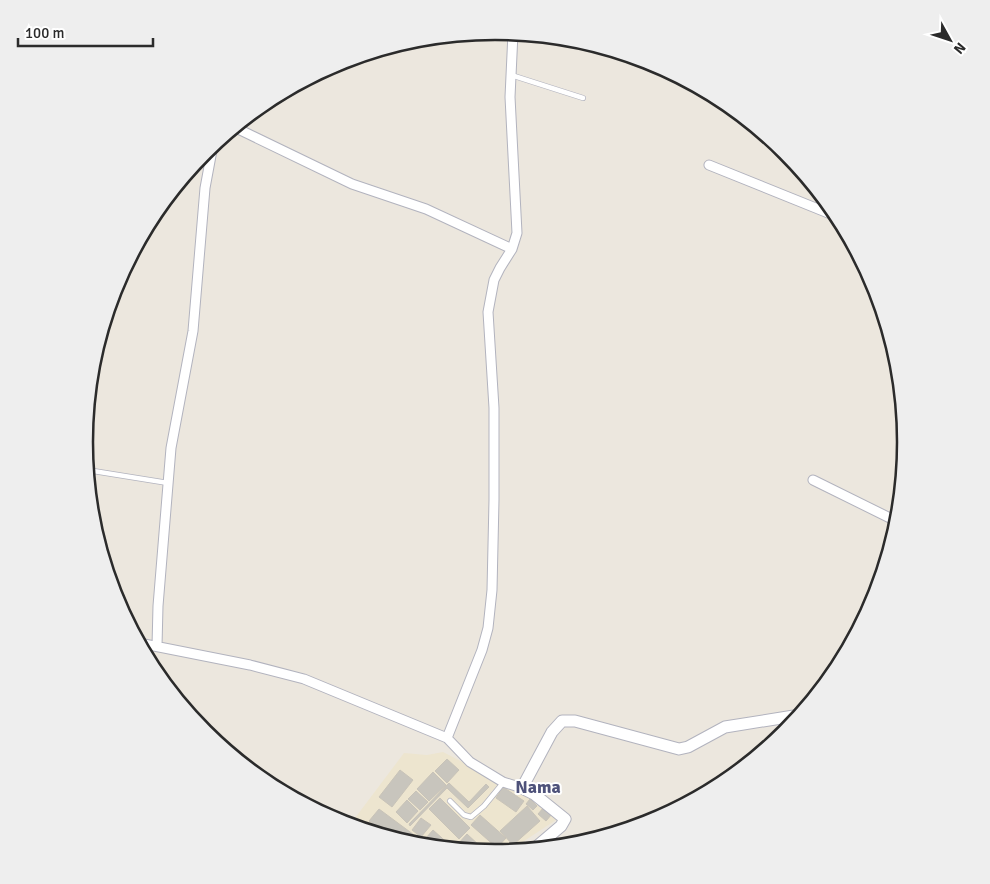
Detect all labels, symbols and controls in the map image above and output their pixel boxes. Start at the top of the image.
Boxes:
scale bar [18,15,152,47]
north arrow [925,15,975,65]
text: 100 m [25,24,65,42]
text: N [950,39,969,57]
district label: Nama [515,776,561,798]

